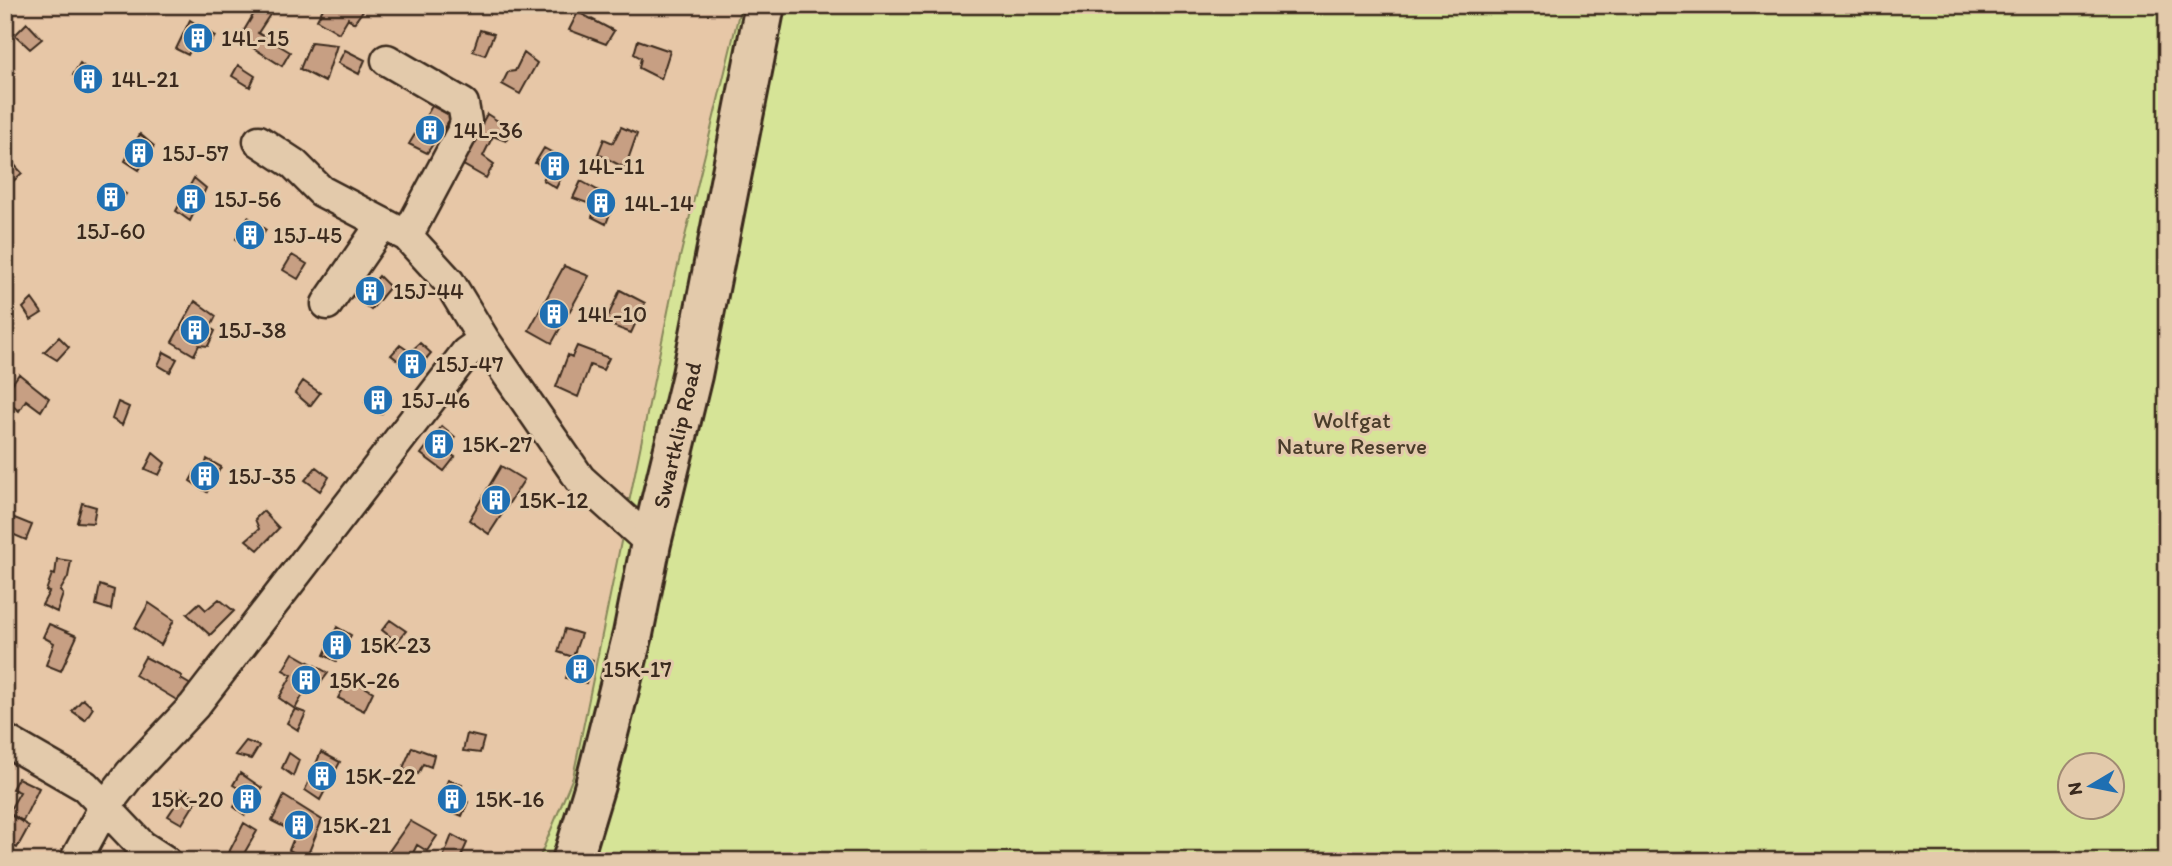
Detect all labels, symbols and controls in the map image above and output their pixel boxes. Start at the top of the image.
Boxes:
building icon: 14L-15 [181,21,215,55]
place label: 14L-15 [221,24,289,52]
building icon: 14L-21 [71,62,105,96]
place label: 14L-21 [111,65,179,93]
building icon: 14L-36 [413,113,447,147]
place label: 14L-36 [453,116,523,144]
building icon: 15J-57 [122,136,156,170]
place label: 15J-57 [162,139,229,167]
building icon: 14L-11 [538,149,572,183]
place label: 14L-11 [578,152,645,180]
building icon: 15J-60 [94,180,128,214]
building icon: 15J-56 [174,182,208,216]
place label: 15J-56 [214,185,281,213]
building icon: 14L-14 [584,186,618,220]
place label: 14L-14 [624,189,694,217]
place label: 15J-60 [76,217,146,245]
building icon: 15J-45 [233,218,267,252]
place label: 15J-45 [273,221,342,249]
building icon: 15J-44 [353,274,387,308]
place label: 15J-44 [393,277,464,305]
building icon: 14L-10 [537,297,571,331]
place label: 14L-10 [577,300,647,328]
building icon: 15J-38 [178,313,212,347]
place label: 15J-38 [218,316,286,344]
building icon: 15J-47 [395,347,429,381]
place label: 15J-47 [435,350,503,378]
street label: Swartklip Road [647,359,708,511]
building icon: 15J-46 [361,383,395,417]
place label: 15J-46 [401,386,470,414]
park label: Wolfgat Nature Reserve [1277,406,1427,460]
building icon: 15K-27 [422,427,456,461]
place label: 15K-27 [462,430,532,458]
building icon: 15J-35 [188,459,222,493]
place label: 15J-35 [228,462,296,490]
building icon: 15K-12 [479,483,513,517]
place label: 15K-12 [519,486,588,514]
building icon: 15K-23 [320,628,354,662]
place label: 15K-23 [360,631,431,659]
building icon: 15K-17 [563,652,597,686]
place label: 15K-17 [603,655,672,683]
building icon: 15K-26 [289,663,323,697]
place label: 15K-26 [329,666,400,694]
north arrow [2056,750,2126,820]
building icon: 15K-22 [305,759,339,793]
place label: 15K-22 [345,762,416,790]
text: N [2062,781,2087,797]
building icon: 15K-20 [230,782,264,816]
building icon: 15K-16 [435,782,469,816]
place label: 15K-20 [151,785,224,813]
place label: 15K-16 [475,785,545,813]
building icon: 15K-21 [282,808,316,842]
place label: 15K-21 [322,811,392,839]

